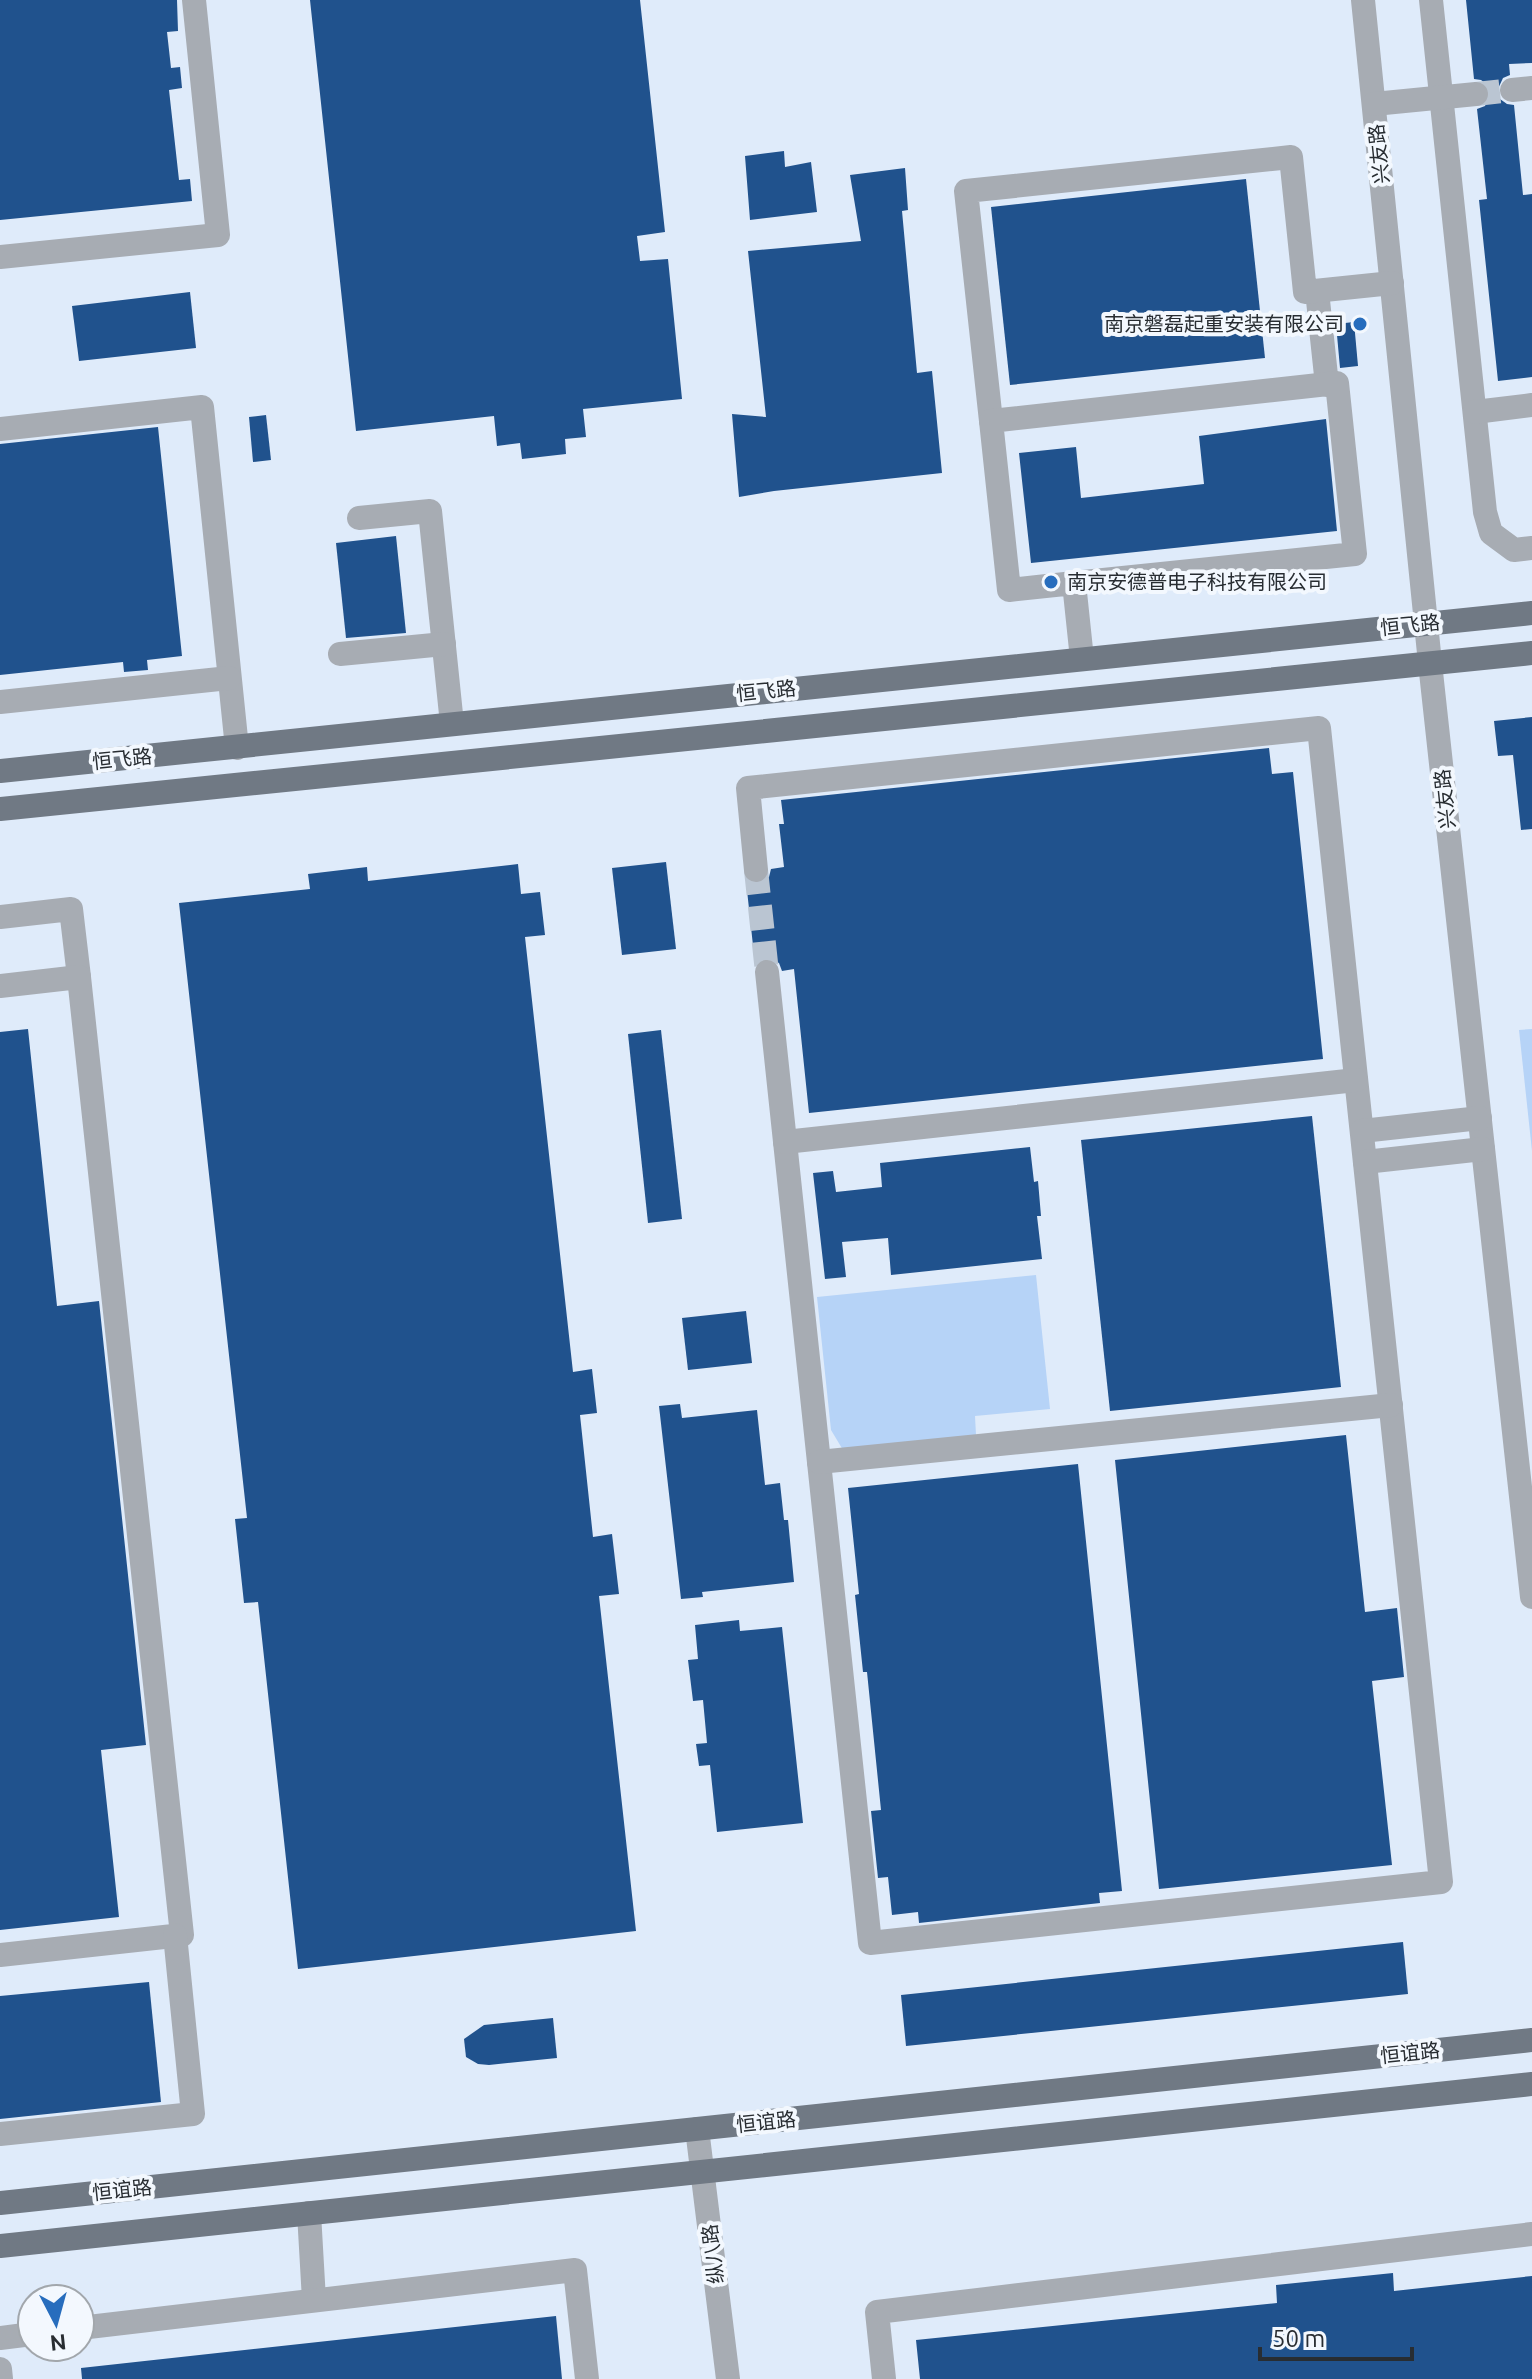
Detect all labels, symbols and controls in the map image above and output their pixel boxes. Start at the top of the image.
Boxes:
street label: 兴友路 [1364,123,1393,185]
place label: 南京磐磊起重安装有限公司 [1104,312,1344,335]
marker: 南京磐磊起重安装有限公司 [1351,315,1369,333]
place label: 南京安德普电子科技有限公司 [1067,570,1327,593]
marker: 南京安德普电子科技有限公司 [1042,573,1060,591]
street label: 恒飞路 [1379,610,1441,639]
street label: 恒飞路 [735,676,797,705]
street label: 恒飞路 [91,744,153,773]
street label: 兴友路 [1430,768,1459,830]
street label: 恒谊路 [1379,2038,1441,2067]
street label: 恒谊路 [735,2107,797,2136]
street label: 恒谊路 [91,2175,153,2204]
street label: 纵八路 [697,2223,728,2285]
north arrow [16,2283,96,2363]
scale bar [1260,2311,1412,2361]
text: 50 m [1272,2325,1325,2352]
text: N [49,2330,68,2357]

